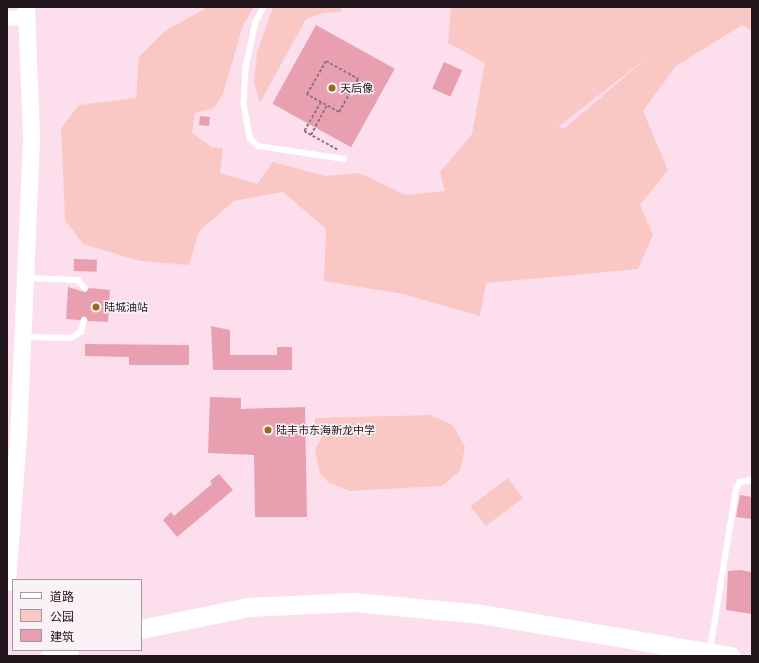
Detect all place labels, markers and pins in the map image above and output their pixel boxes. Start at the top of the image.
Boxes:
place label: 天后像 [340,81,373,95]
marker: 天后像 [327,83,337,93]
place label: 陆城油站 [104,300,148,314]
marker: 陆城油站 [91,302,101,312]
place label: 陆丰市东海新龙中学 [276,423,375,437]
marker: 陆丰市东海新龙中学 [263,425,273,435]

